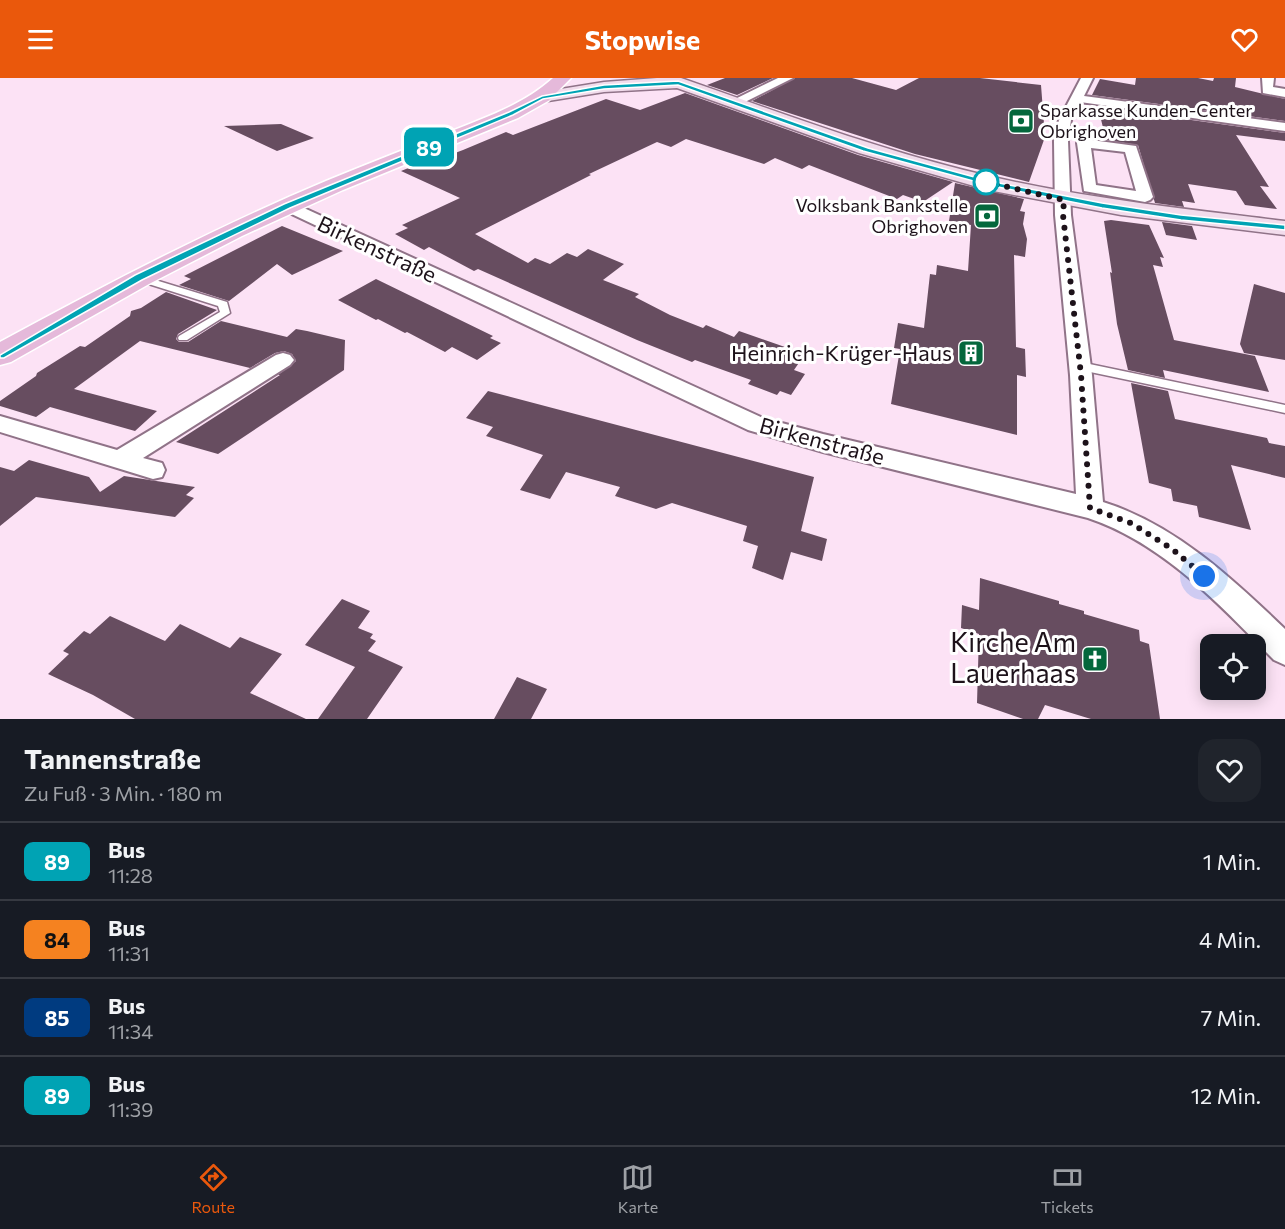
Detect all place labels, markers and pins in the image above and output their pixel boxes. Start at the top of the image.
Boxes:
place label: Sparkasse Kunden-Center Obrighoven [1040,99,1252,142]
bank icon: Sparkasse Kunden-Center Obrighoven [1006,106,1036,136]
unlabelled marker [973,169,999,195]
place label: Volksbank Bankstelle Obrighoven [795,194,968,237]
bank icon: Volksbank Bankstelle Obrighoven [972,201,1002,231]
building icon: Heinrich-Krüger-Haus [956,338,986,368]
place label: Heinrich-Krüger-Haus [731,339,952,366]
place label: Kirche Am Lauerhaas [950,625,1076,689]
church icon: Kirche Am Lauerhaas [1080,644,1110,674]

